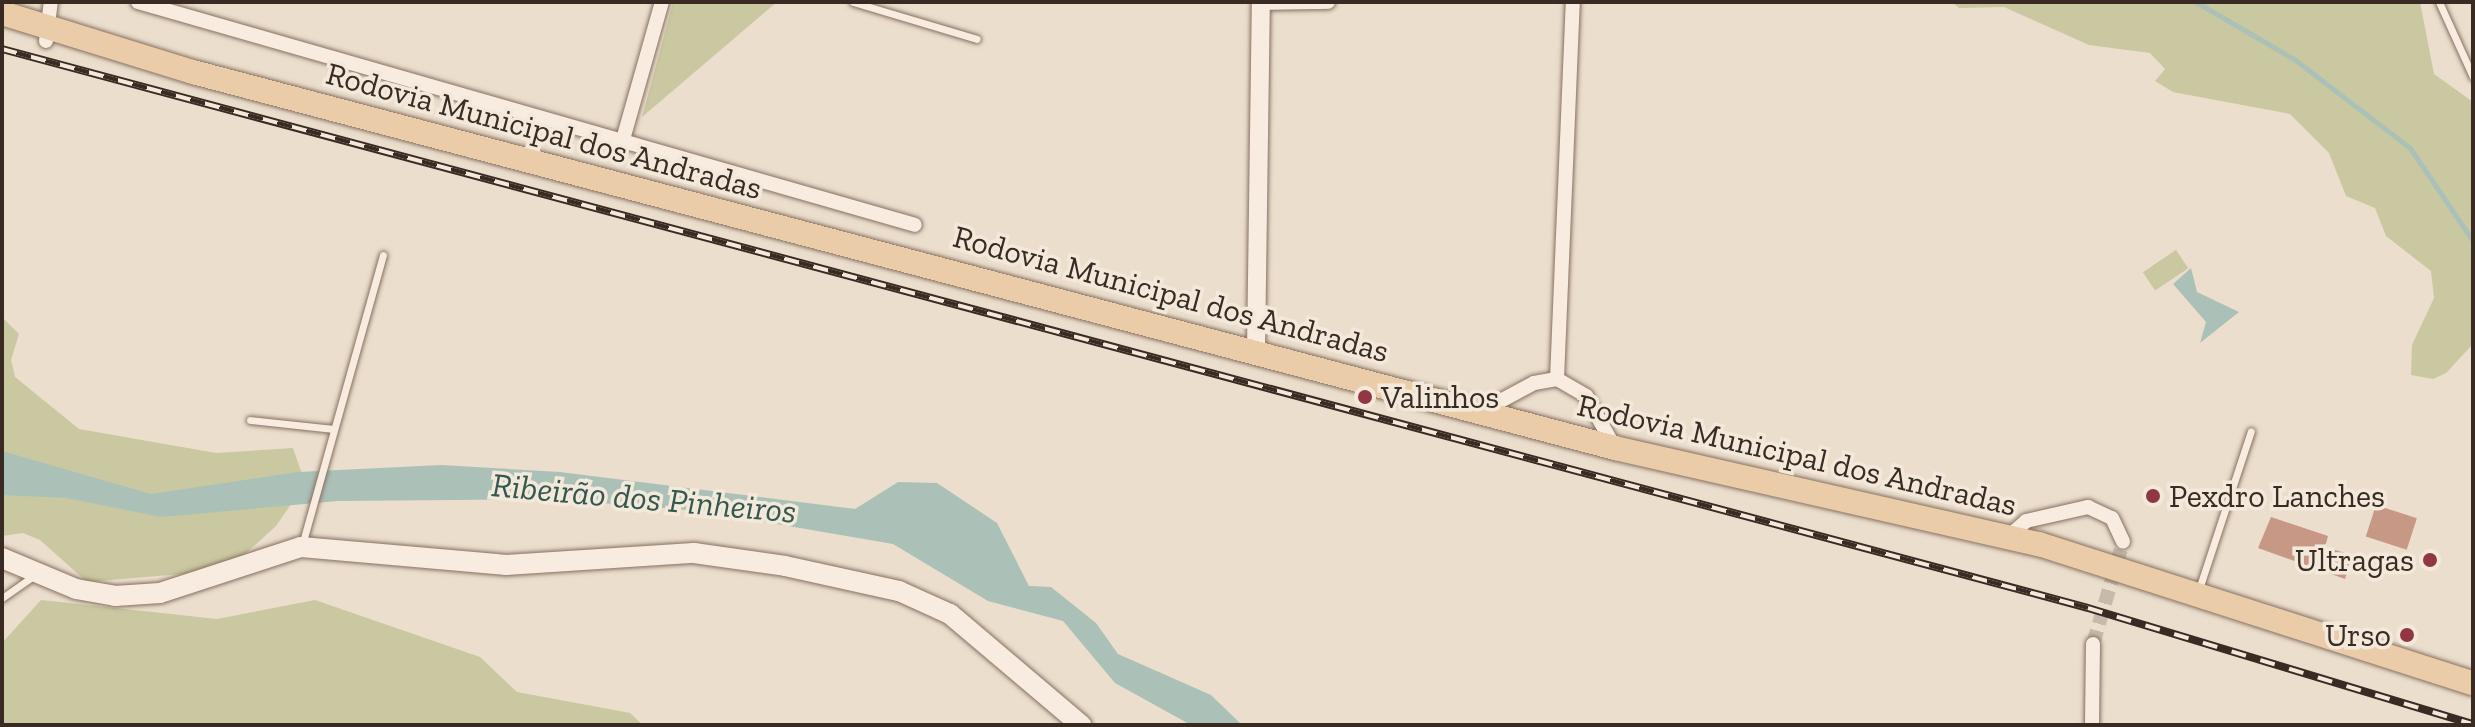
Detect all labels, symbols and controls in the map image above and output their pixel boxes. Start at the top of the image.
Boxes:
street label: Rodovia Municipal dos Andradas [321,54,767,208]
street label: Rodovia Municipal dos Andradas [948,217,1394,371]
place label: Valinhos [1381,378,1499,416]
street label: Rodovia Municipal dos Andradas [1573,386,2021,524]
marker: Valinhos [1356,388,1374,406]
water label: Ribeirão dos Pinheiros [490,464,798,532]
place label: Pexdro Lanches [2169,477,2385,515]
marker: Pexdro Lanches [2144,487,2162,505]
place label: Ultragas [2295,541,2414,579]
marker: Ultragas [2421,551,2439,569]
place label: Urso [2325,616,2391,654]
marker: Urso [2398,626,2416,644]

